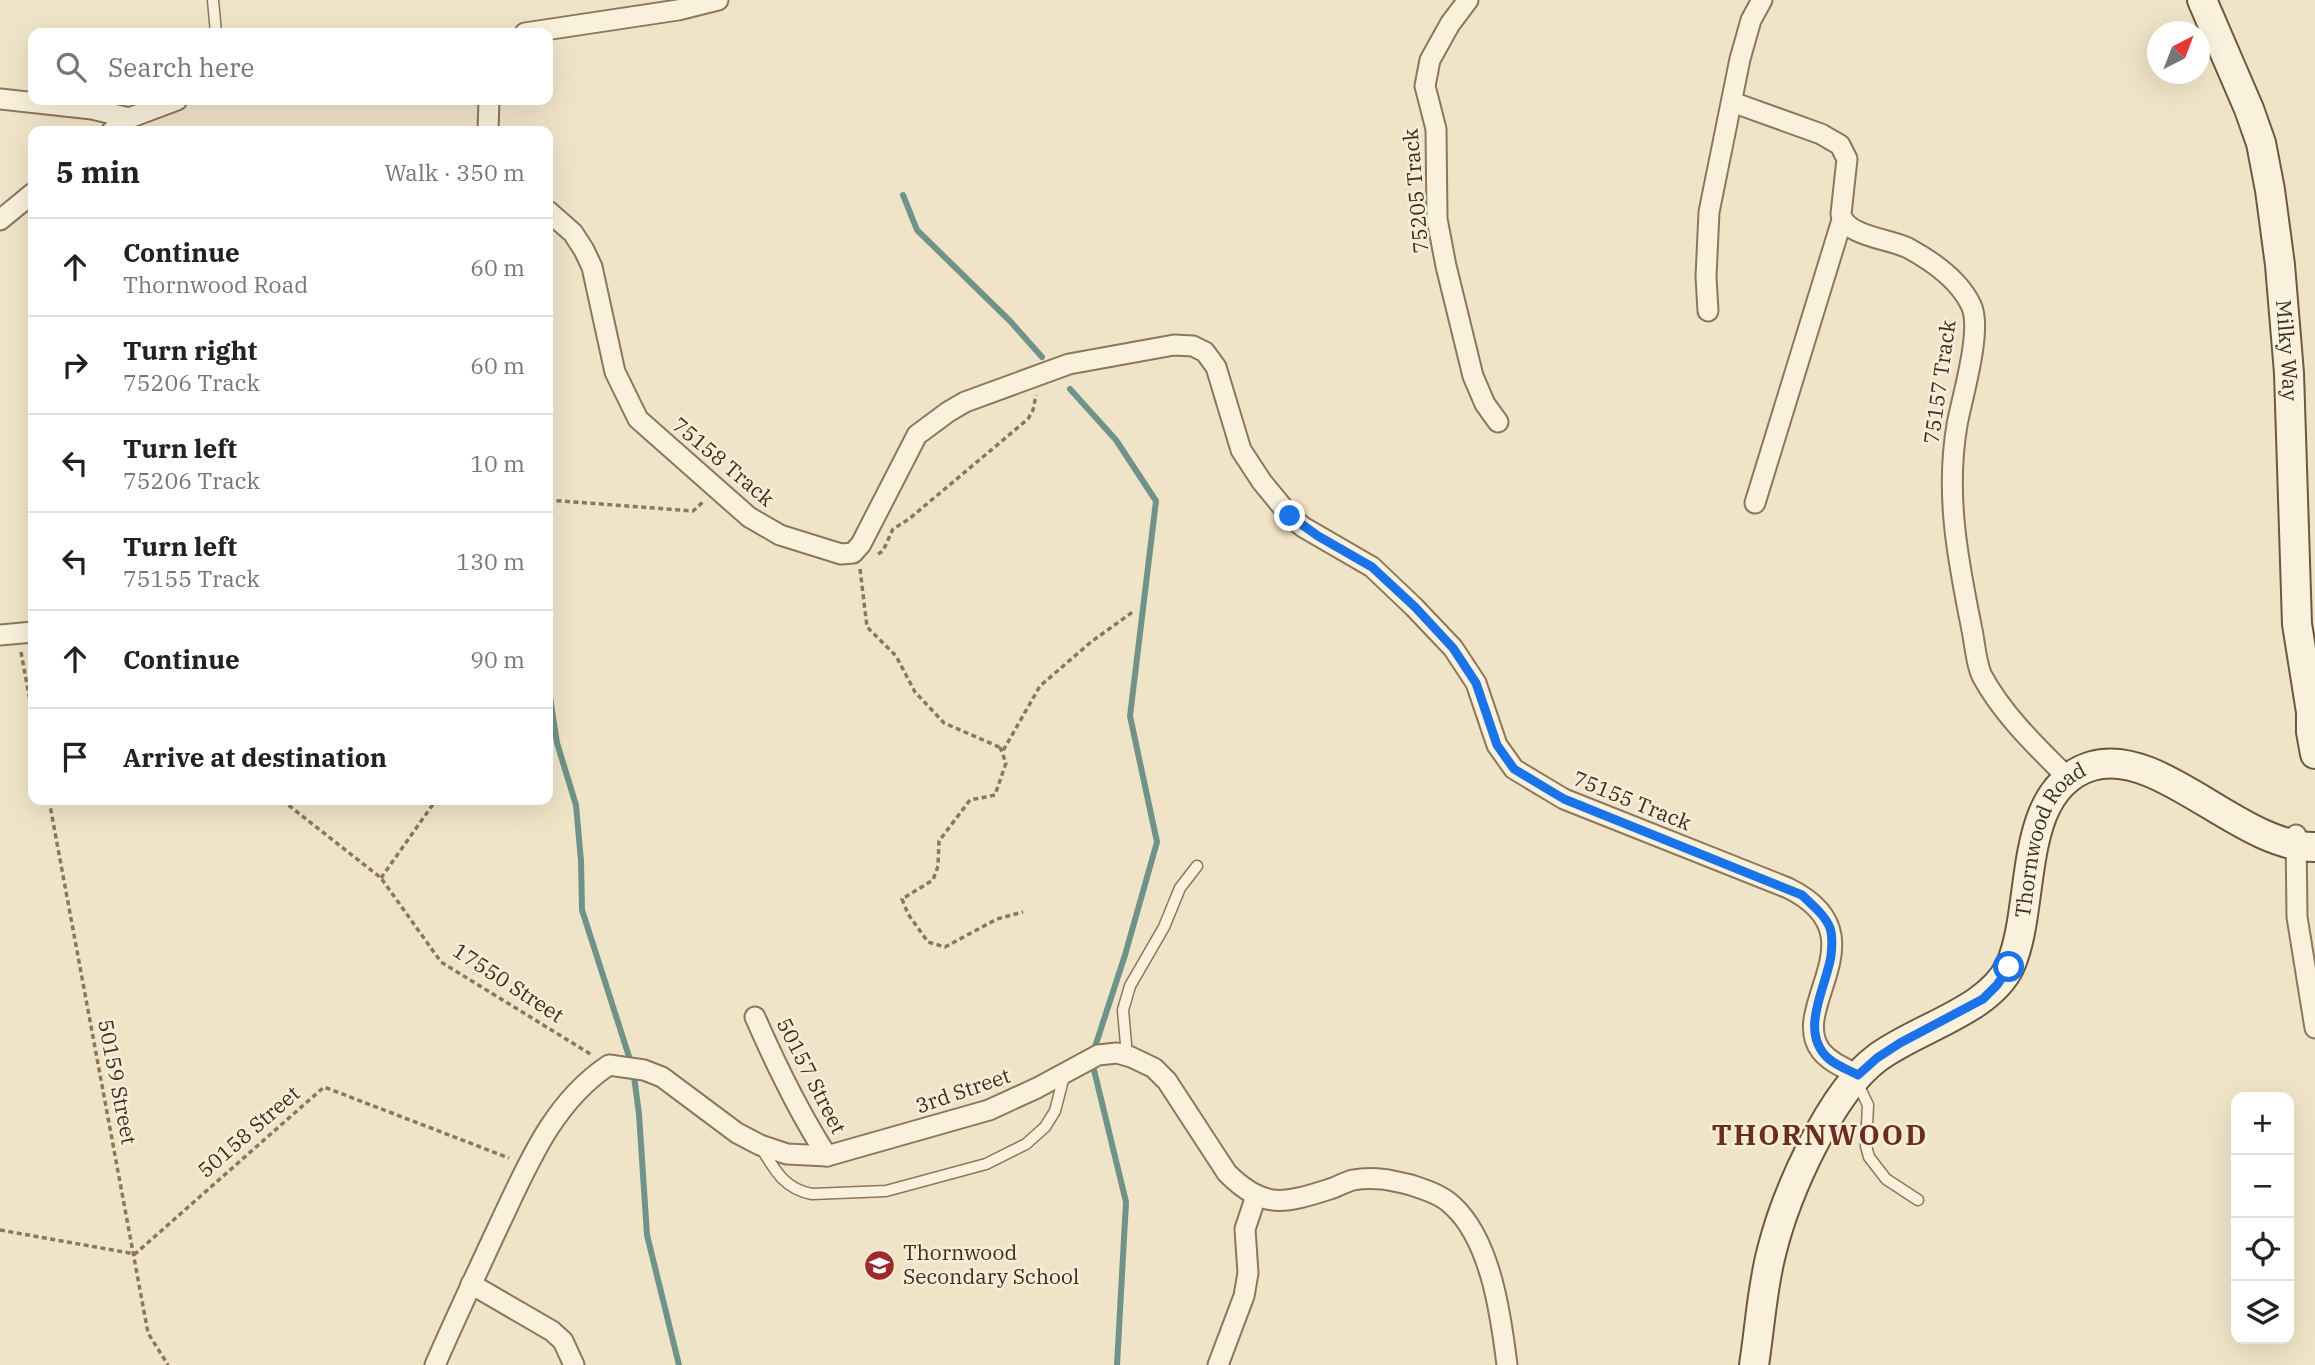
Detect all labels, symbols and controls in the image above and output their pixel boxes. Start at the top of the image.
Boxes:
north arrow [2147,21,2210,84]
search box [28,28,553,105]
icon: search [52,48,90,86]
text: Search here [108,50,254,84]
street label: 75205 Track [1396,127,1434,255]
text: 5 min [56,152,140,191]
text: Walk · 350 m [384,157,525,187]
text: Continue [123,235,240,269]
icon: ahead [56,248,94,286]
text: 60 m [470,252,525,282]
text: Thornwood Road [123,269,308,299]
street label: Milky Way [2270,299,2305,402]
street label: 75157 Track [1916,317,1962,446]
text: Turn right [123,333,257,367]
icon: right [56,346,94,384]
text: 60 m [470,350,525,380]
text: 75206 Track [123,367,260,397]
street label: 75158 Track [667,410,781,513]
text: Turn left [123,431,237,465]
icon: left [56,444,94,482]
text: 10 m [470,448,525,478]
text: 75206 Track [123,465,260,495]
route end [1274,500,1305,531]
text: Turn left [123,529,237,563]
icon: left [56,542,94,580]
text: 130 m [456,546,525,576]
text: 75155 Track [123,563,260,593]
icon: ahead [56,640,94,678]
text: Continue [123,642,240,676]
text: 90 m [470,644,525,674]
icon: arrive [56,738,94,776]
text: Arrive at destination [123,740,387,774]
street label: Thornwood Road [2008,755,2091,920]
street label: 75155 Track [1569,764,1696,837]
street label: 17550 Street [448,936,569,1028]
route start [1993,951,2024,982]
street label: 50157 Street [771,1013,853,1138]
street label: 50159 Street [92,1017,144,1147]
street label: 3rd Street [912,1061,1014,1119]
street label: 50158 Street [191,1079,305,1183]
map controls [2231,1092,2294,1344]
button: + [2231,1092,2294,1155]
district label: THORNWOOD [1712,1116,1928,1153]
button: − [2231,1155,2294,1218]
button: locate [2231,1218,2294,1281]
place label: Thornwood Secondary School [903,1238,1079,1290]
school or university icon: Thornwood Secondary School [863,1248,897,1282]
button: layers [2231,1281,2294,1344]

